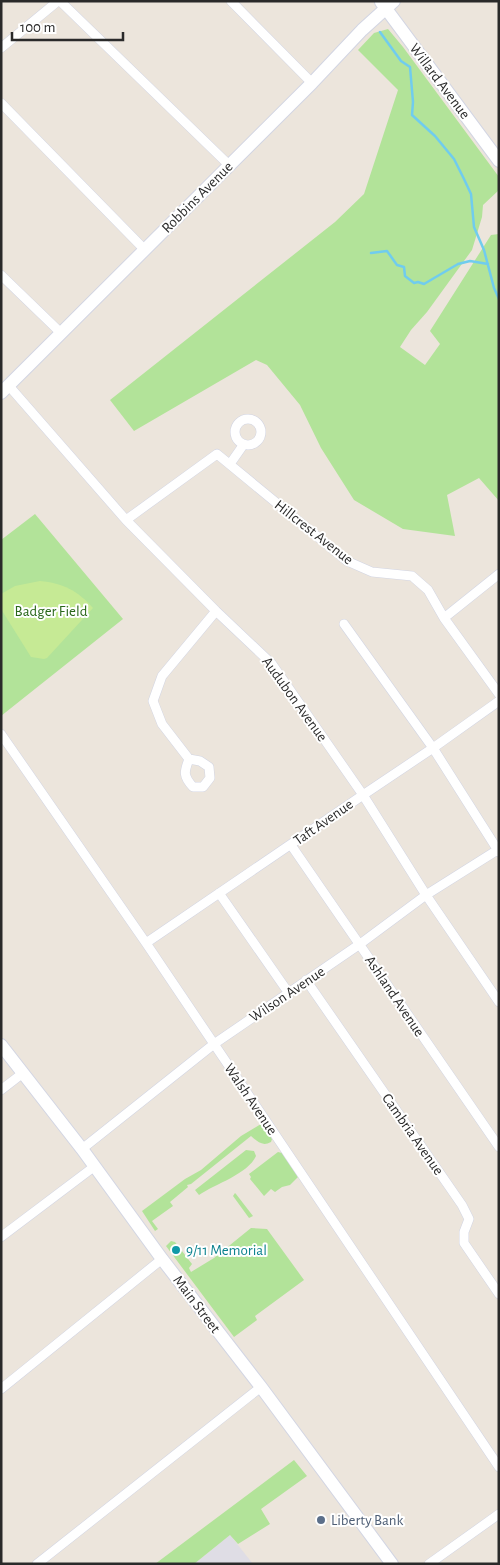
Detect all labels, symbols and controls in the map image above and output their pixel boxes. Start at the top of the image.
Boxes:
scale bar [12,10,124,42]
text: 100 m [20,20,55,35]
street label: Willard Avenue [407,41,473,122]
street label: Robbins Avenue [159,159,236,236]
street label: Hillcrest Avenue [272,497,356,568]
park label: Badger Field [15,604,88,619]
street label: Audubon Avenue [259,654,330,744]
street label: Taft Avenue [291,796,356,848]
street label: Ashland Avenue [362,953,427,1040]
street label: Wilson Avenue [247,964,328,1025]
street label: Walsh Avenue [221,1061,280,1138]
street label: Cambria Avenue [379,1091,446,1178]
place label: 9/11 Memorial [186,1243,267,1258]
marker: 9/11 Memorial [170,1244,182,1256]
street label: Main Street [170,1273,223,1336]
place label: Liberty Bank [331,1513,404,1528]
marker: Liberty Bank [315,1514,327,1526]

